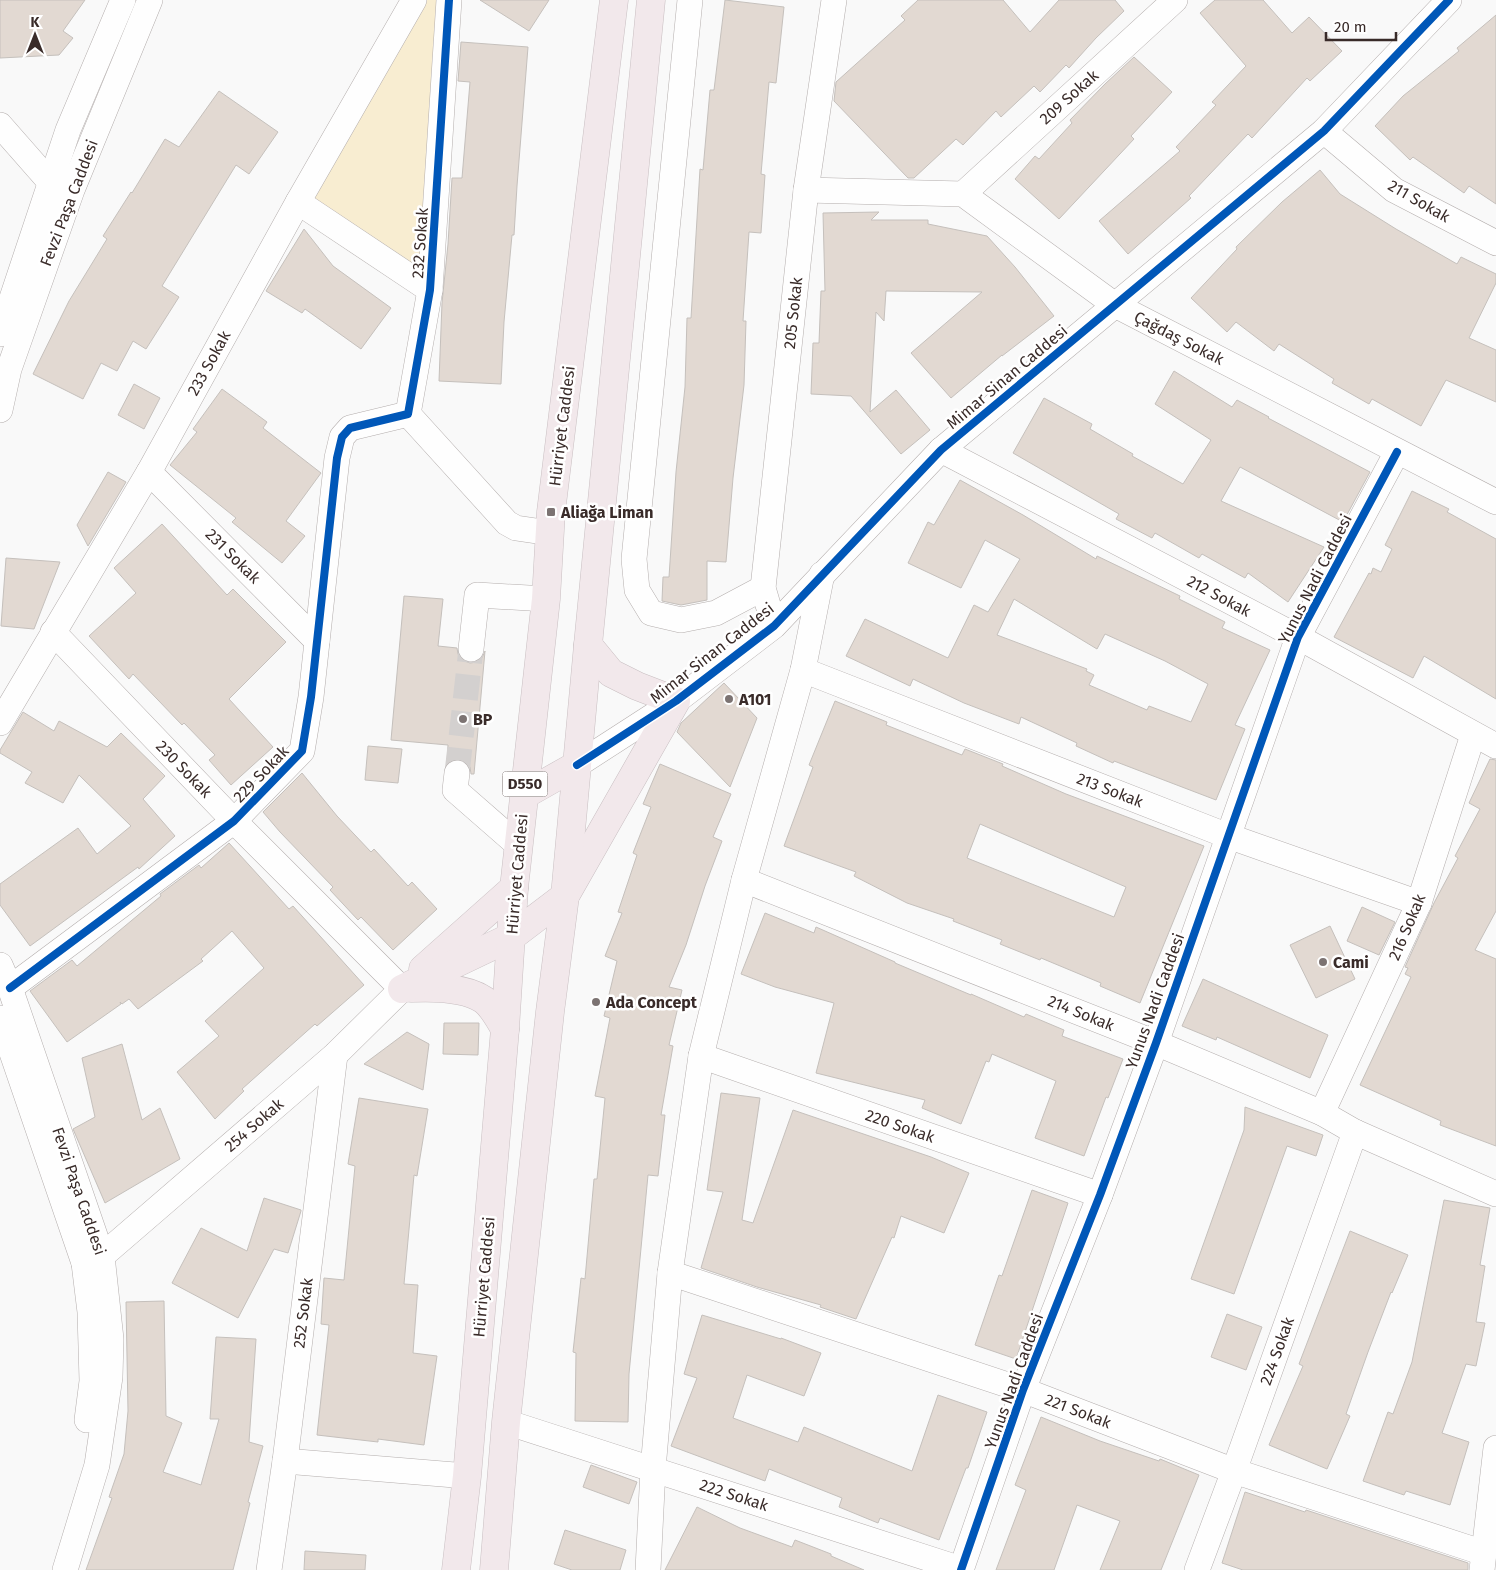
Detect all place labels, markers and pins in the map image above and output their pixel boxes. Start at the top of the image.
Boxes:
place label: Aliağa Liman [560,503,654,522]
marker: Aliağa Liman [545,506,557,518]
place label: A101 [738,690,772,709]
marker: A101 [723,693,735,705]
place label: BP [473,710,493,729]
marker: BP [457,713,469,725]
place label: Cami [1333,953,1369,972]
marker: Cami [1317,956,1329,968]
place label: Ada Concept [605,993,698,1012]
marker: Ada Concept [590,996,602,1008]

